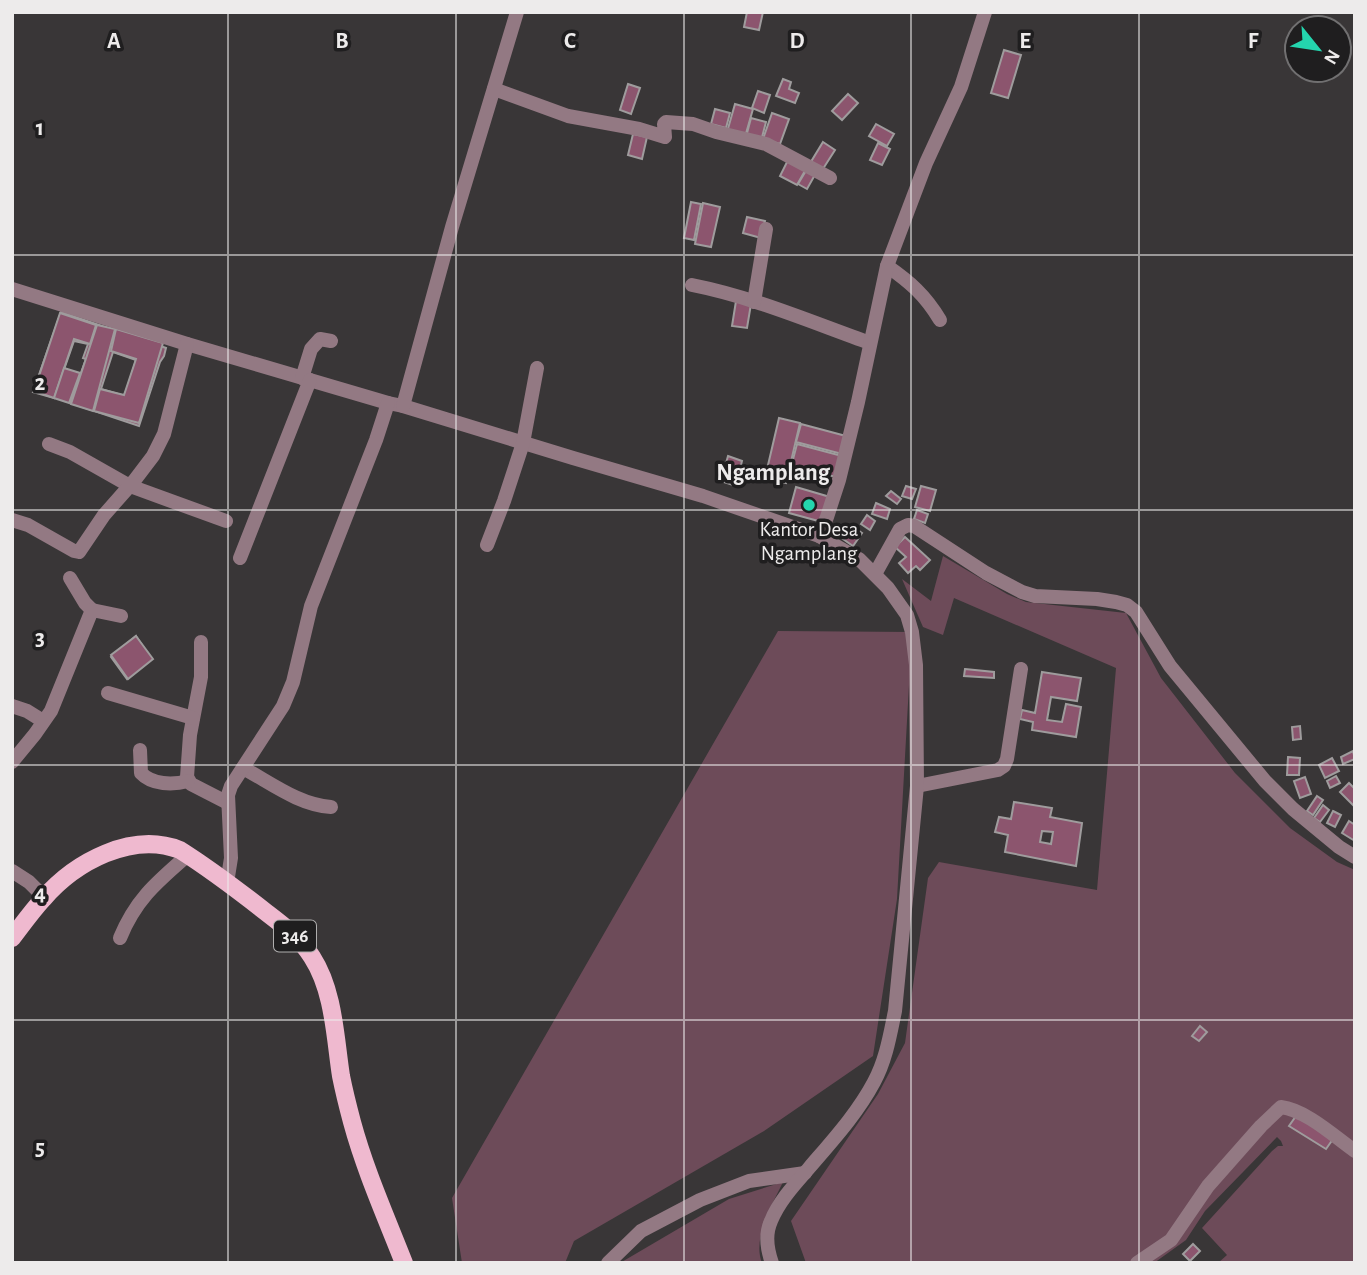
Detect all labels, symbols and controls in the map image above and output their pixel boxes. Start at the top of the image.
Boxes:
north arrow [1283,14,1353,84]
text: A [107,30,121,53]
text: B [335,30,349,53]
text: C [564,30,576,53]
text: D [789,30,805,53]
text: E [1019,30,1031,53]
text: F [1248,30,1259,53]
text: N [1320,46,1343,67]
text: 1 [36,117,44,140]
text: 2 [35,372,46,395]
district label: Ngamplang [716,461,831,485]
marker: Kantor Desa Ngamplang [801,497,817,513]
place label: Kantor Desa Ngamplang [759,519,859,564]
text: 3 [35,627,45,650]
text: 4 [34,882,46,905]
road number: 346 [274,920,316,952]
text: 5 [35,1137,45,1160]

